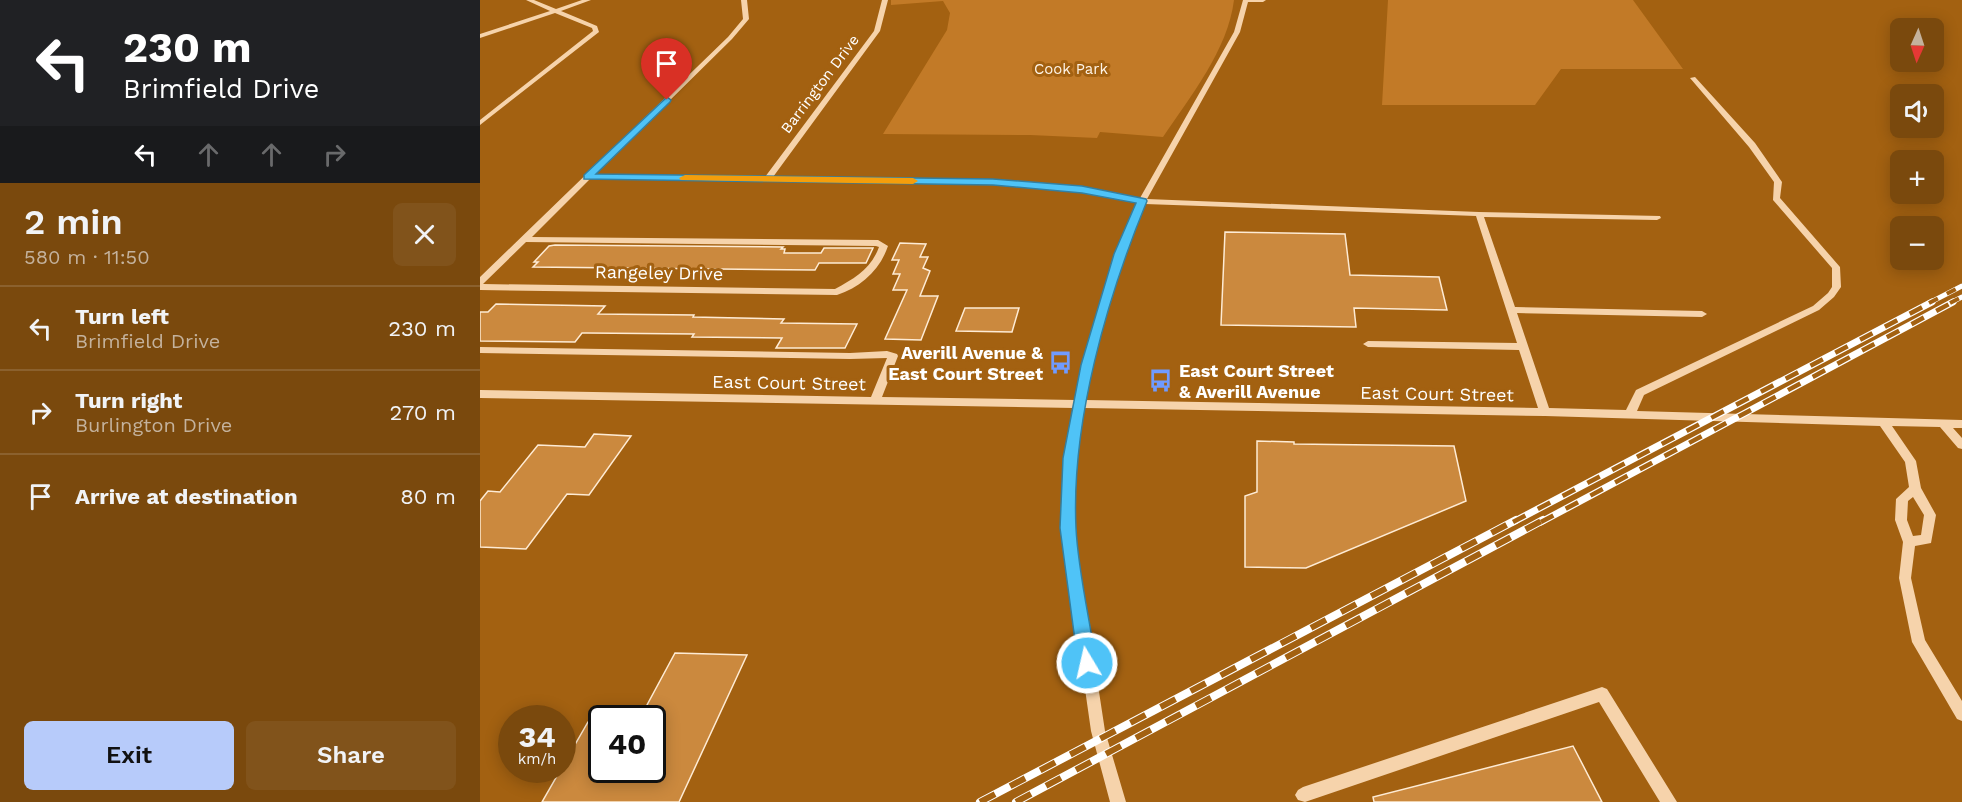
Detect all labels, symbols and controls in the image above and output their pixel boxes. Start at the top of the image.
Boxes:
north arrow [1890,18,1944,72]
map controls [1890,18,1944,270]
text: 230 m [123,23,252,72]
icon: left [24,24,102,102]
street label: Barrington Drive [777,31,863,137]
pin [641,38,692,100]
icon: arrive [650,47,683,80]
park label: Cook Park [1034,60,1108,78]
text: Brimfield Drive [123,73,319,105]
button: sound [1890,84,1944,138]
icon: left [129,138,162,171]
icon: ahead [192,138,225,171]
icon: ahead [255,138,288,171]
icon: right [318,138,351,171]
button: + [1890,150,1944,204]
text: 2 min [24,201,123,243]
button: close [393,203,456,266]
button: − [1890,216,1944,270]
text: 580 m · 11:50 [24,245,150,269]
street label: Rangeley Drive [595,261,723,284]
text: Turn left [75,304,169,329]
icon: left [24,312,57,345]
text: 230 m [388,316,456,341]
text: Brimfield Drive [75,329,220,353]
place label: Averill Avenue & East Court Street [888,342,1043,384]
bus stop icon: Averill Avenue & East Court Street [1048,350,1074,376]
place label: East Court Street & Averill Avenue [1179,360,1334,402]
bus stop icon: East Court Street & Averill Avenue [1148,368,1174,394]
street label: East Court Street [712,371,867,394]
street label: East Court Street [1360,382,1515,405]
text: Turn right [75,388,182,413]
icon: right [24,396,57,429]
text: 270 m [390,400,456,425]
text: Burlington Drive [75,413,232,437]
icon: arrive [24,480,57,513]
text: Arrive at destination [75,484,298,509]
text: 80 m [400,484,456,509]
position arrow [1055,631,1119,695]
speed limit sign: 40 [588,705,666,783]
text: 34 [518,719,556,754]
button: Exit [24,721,234,790]
button: Share [246,721,456,790]
text: km/h [518,750,556,768]

